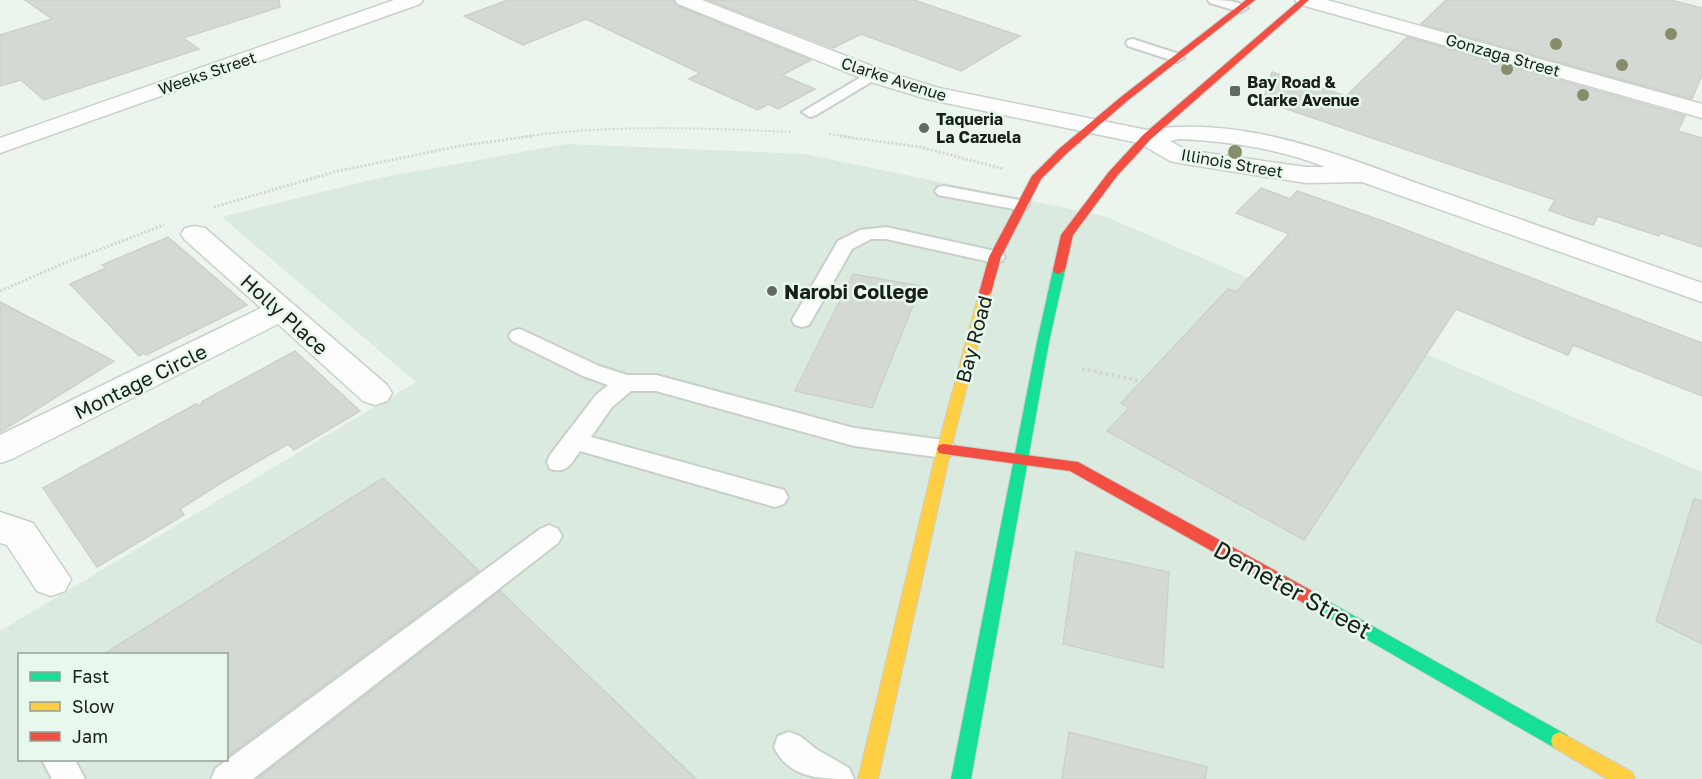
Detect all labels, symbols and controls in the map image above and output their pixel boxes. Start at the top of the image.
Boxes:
street label: Gonzaga Street [1443,29,1563,81]
street label: Weeks Street [155,47,259,99]
street label: Clarke Avenue [839,53,949,105]
place label: Bay Road & Clarke Avenue [1247,72,1359,110]
marker: Bay Road & Clarke Avenue [1228,84,1242,98]
place label: Taqueria La Cazuela [936,109,1021,147]
marker: Taqueria La Cazuela [917,121,931,135]
street label: Illinois Street [1179,144,1285,182]
street label: Holly Place [236,269,334,359]
place label: Narobi College [784,279,929,303]
marker: Narobi College [765,284,779,298]
street label: Bay Road [950,293,996,385]
street label: Montage Circle [70,338,210,424]
street label: Demeter Street [1209,534,1377,644]
legend [18,653,228,761]
text: Fast [72,665,109,687]
text: Slow [72,695,115,717]
text: Jam [72,725,108,747]

